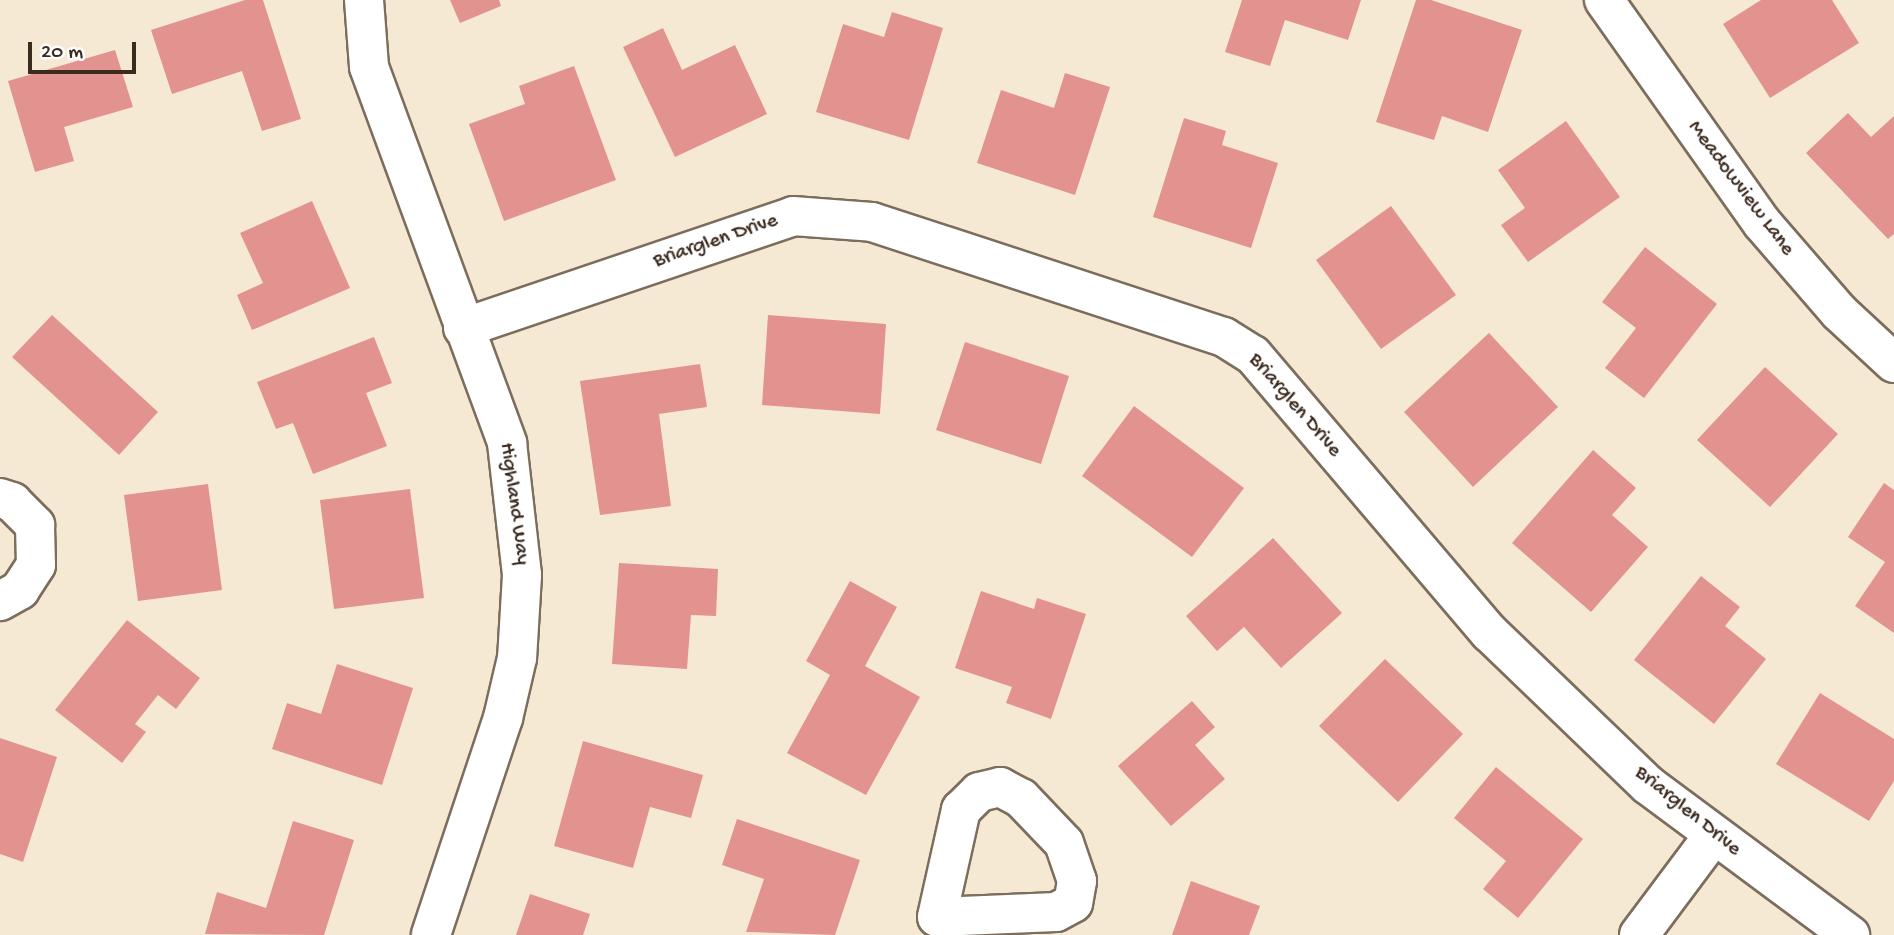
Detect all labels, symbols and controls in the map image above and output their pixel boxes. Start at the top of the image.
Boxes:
scale bar [32,28,140,72]
text: 20 m [41,41,83,66]
street label: Meadowview Lane [1681,116,1799,262]
street label: Briarglen Drive [650,209,782,275]
street label: Briarglen Drive [1242,349,1346,463]
street label: Highland Way [492,441,534,567]
street label: Briarglen Drive [1629,761,1745,863]

